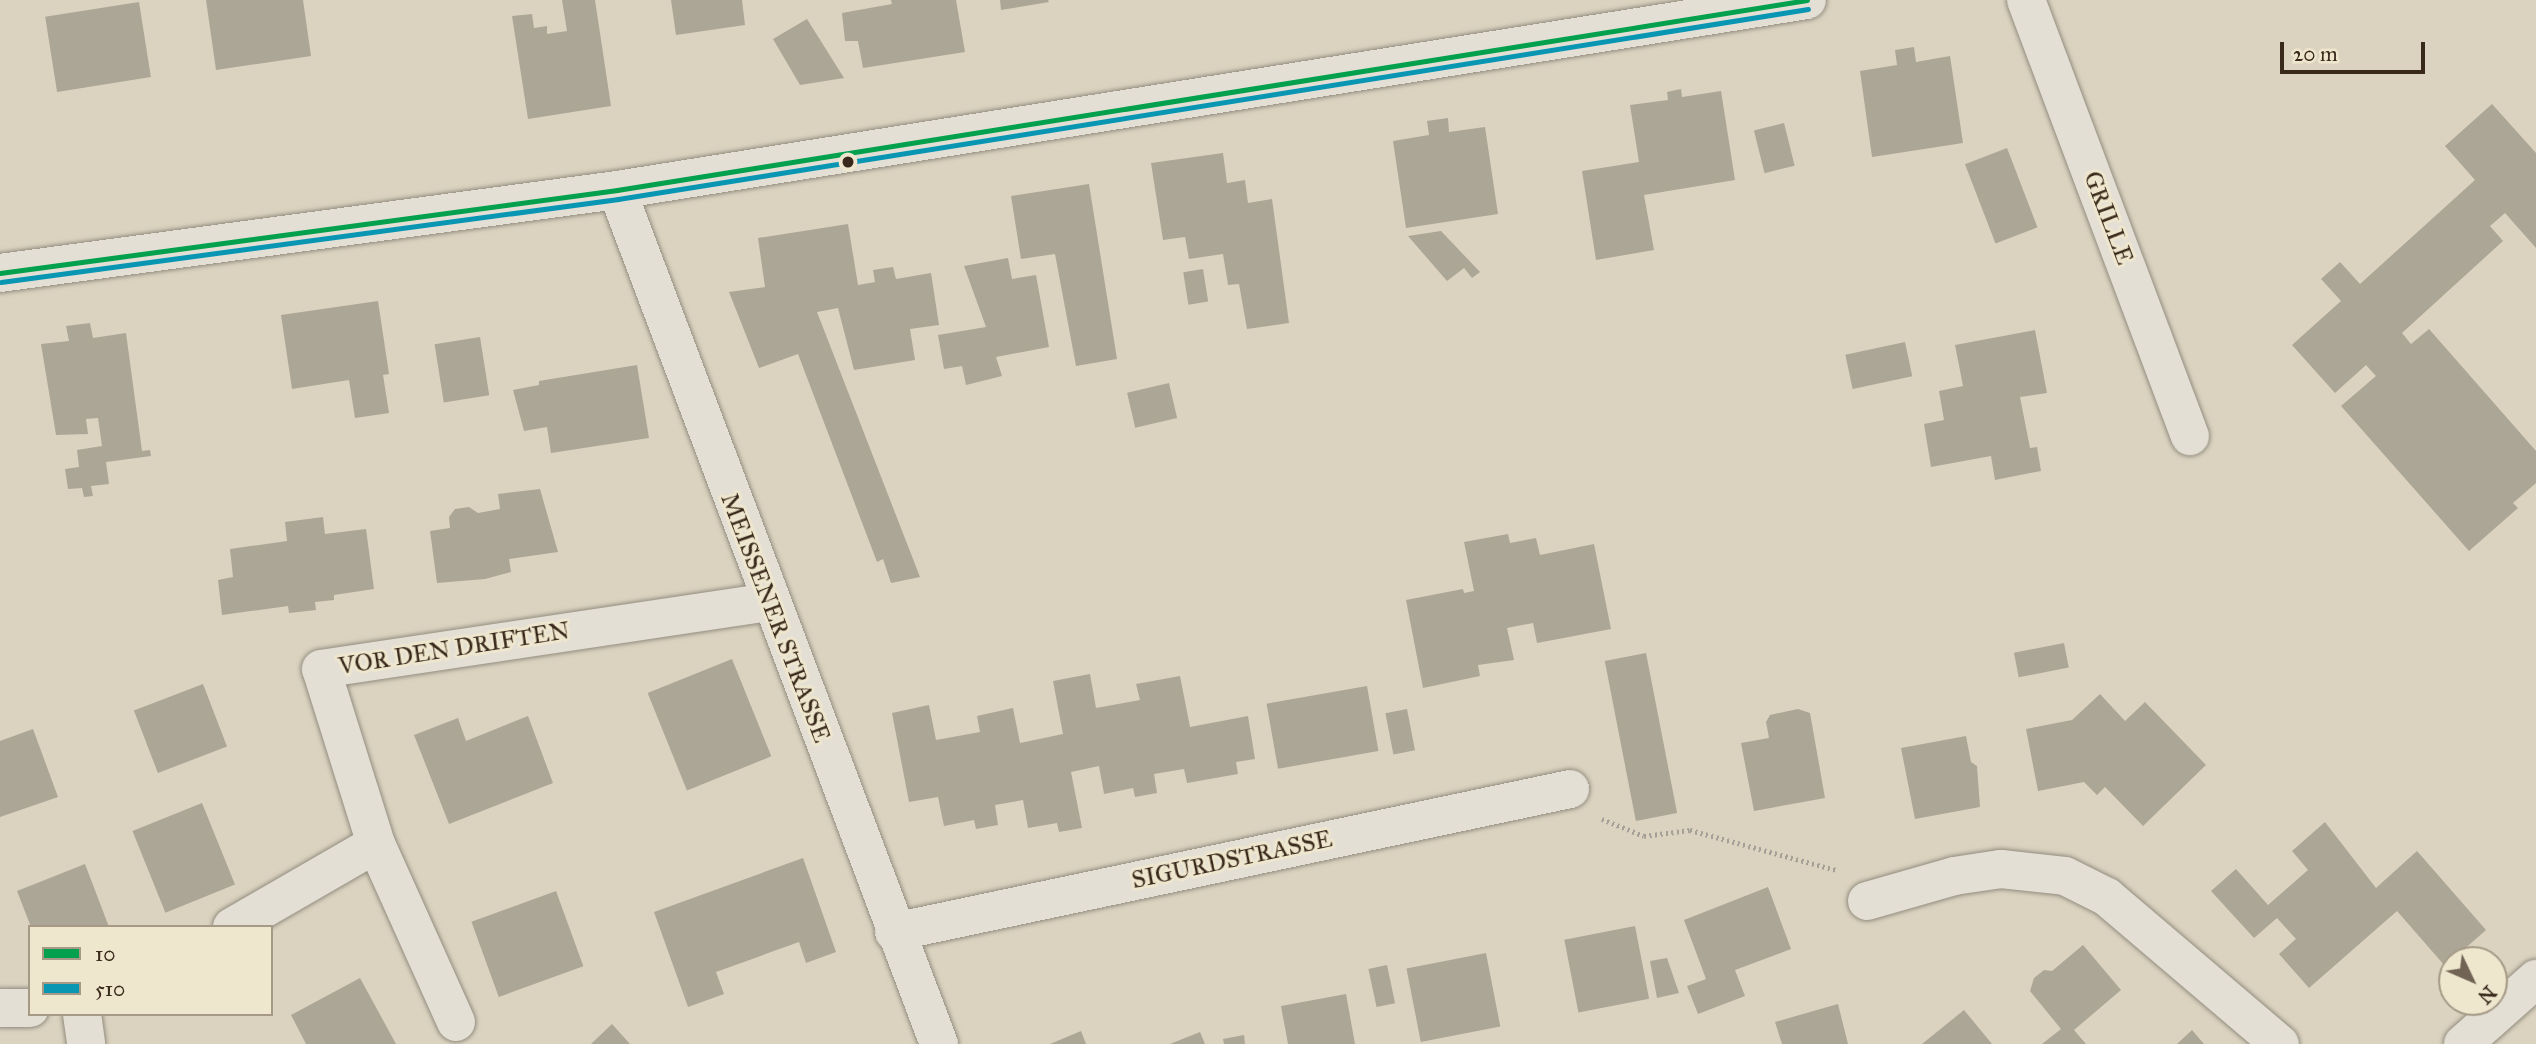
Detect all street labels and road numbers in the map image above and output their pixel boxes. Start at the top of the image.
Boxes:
street label: GRILLE [2077,167,2139,269]
street label: MEISSENER STRASSE [714,489,836,747]
street label: VOR DEN DRIFTEN [336,617,572,681]
street label: SIGURDSTRASSE [1129,825,1335,895]

